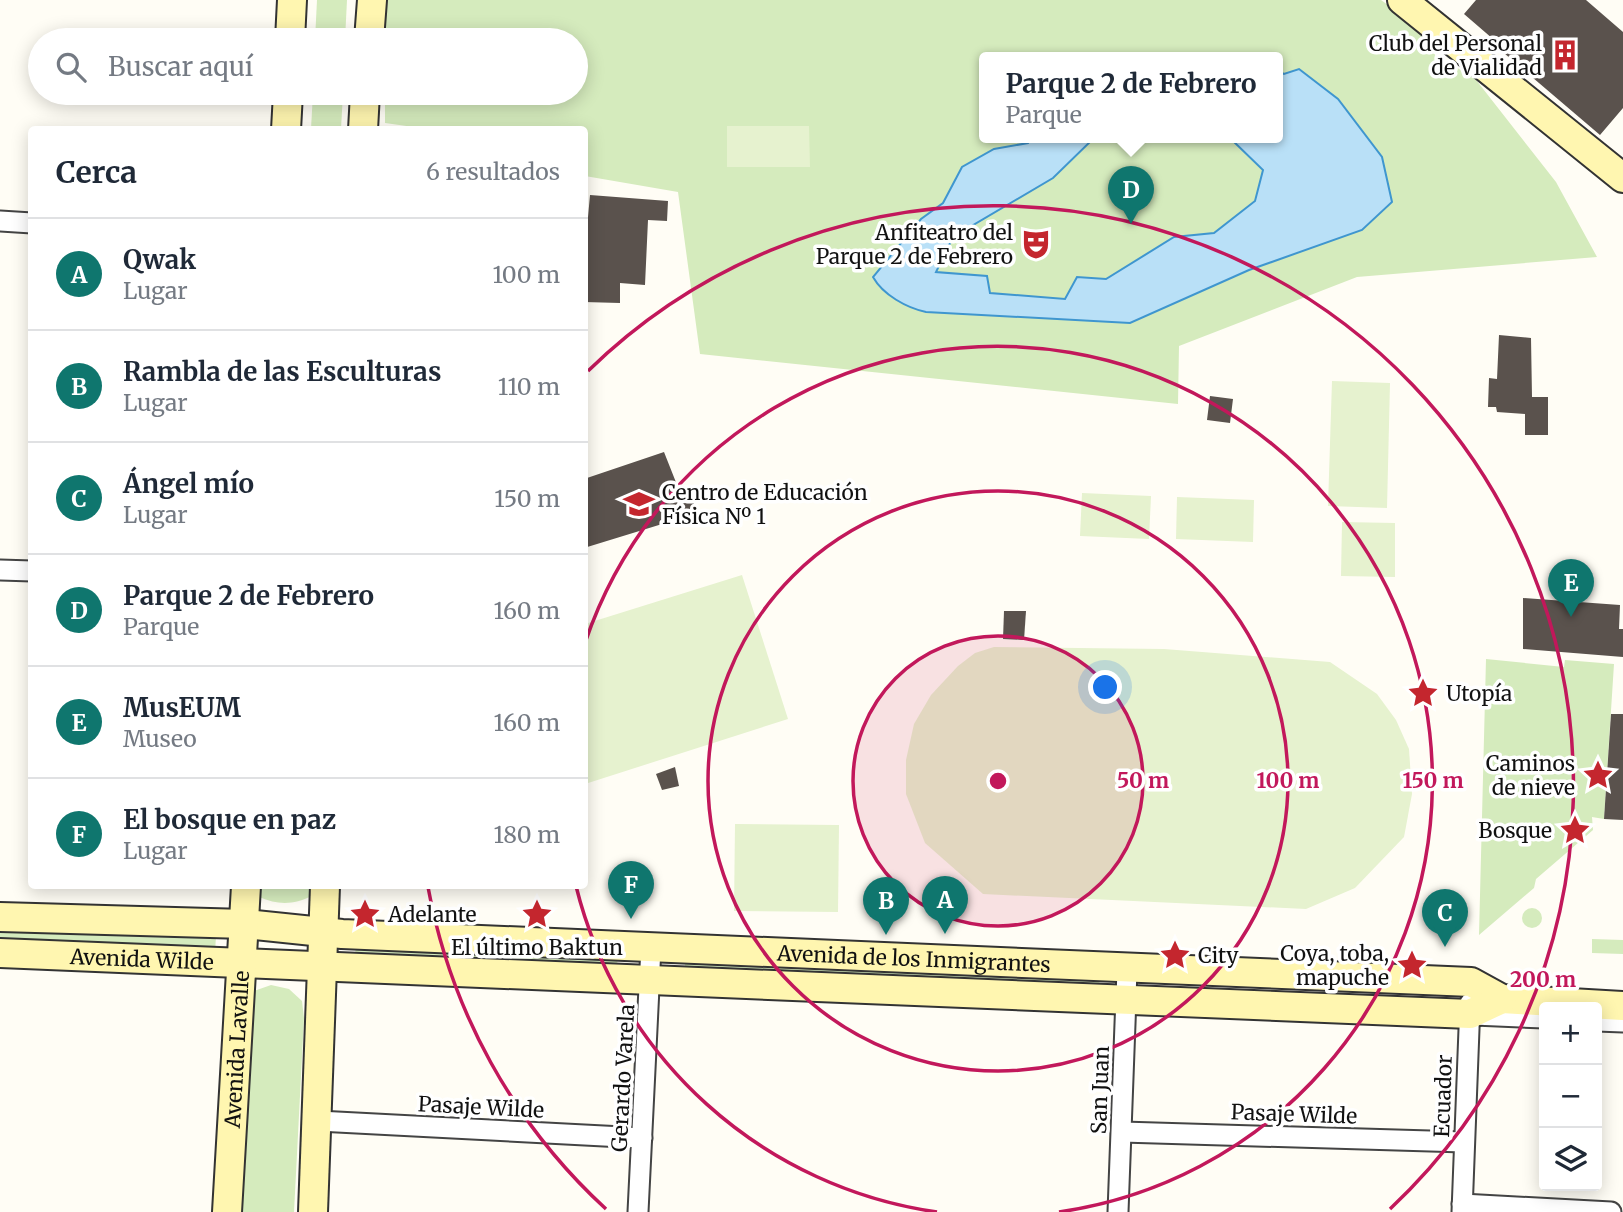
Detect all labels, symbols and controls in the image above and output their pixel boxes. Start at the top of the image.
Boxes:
search box [28,28,588,105]
place label: Club del Personal de Vialidad [1369,30,1542,81]
building icon: Club del Personal de Vialidad [1548,38,1582,72]
icon: search [52,48,90,86]
text: Buscar aquí [108,50,253,83]
popup [979,52,1283,143]
text: Parque 2 de Febrero [1005,67,1257,100]
text: Parque [1005,100,1082,129]
text: Cerca [56,153,137,191]
text: 6 resultados [426,157,560,186]
pin: D [1108,166,1154,224]
place label: Anfiteatro del Parque 2 de Febrero [816,219,1013,270]
theatre icon: Anfiteatro del Parque 2 de Febrero [1019,227,1053,261]
text: Qwak [123,243,196,276]
text: A [71,260,87,289]
text: 100 m [492,260,560,289]
text: Lugar [123,276,188,305]
text: Rambla de las Esculturas [123,355,441,388]
text: B [71,372,87,401]
text: 110 m [498,372,560,401]
text: Lugar [123,388,188,417]
text: Ángel mío [123,467,254,500]
place label: Centro de Educación Física Nº 1 [662,479,868,530]
text: C [71,484,87,513]
text: 150 m [494,484,560,513]
school or university icon: Centro de Educación Física Nº 1 [622,487,656,521]
text: Lugar [123,500,188,529]
pin: E [1548,559,1594,617]
text: Parque 2 de Febrero [123,579,374,612]
text: D [70,596,88,625]
text: 160 m [494,596,560,625]
text: Parque [123,612,199,641]
your location [1088,670,1122,704]
place icon: Utopía [1406,676,1440,710]
place label: Utopía [1446,680,1512,707]
text: MusEUM [123,691,241,724]
text: E [71,708,87,737]
text: 160 m [494,708,560,737]
text: Museo [123,724,197,753]
place label: Caminos de nieve [1486,750,1575,801]
place icon: Caminos de nieve [1581,758,1615,792]
text: 50 m [1117,767,1169,794]
text: 100 m [1257,767,1319,794]
text: 150 m [1402,767,1464,794]
centre of rings [986,769,1010,793]
text: El bosque en paz [123,803,336,836]
place icon: Bosque [1558,813,1592,847]
place label: Bosque [1478,817,1552,844]
text: F [72,820,86,849]
text: 180 m [494,820,560,849]
text: Lugar [123,836,188,865]
pin: F [608,861,654,919]
pin: A [922,876,968,934]
pin: B [863,877,909,935]
pin: C [1422,889,1468,947]
place icon: Adelante [348,897,382,931]
place icon: El último Baktun [520,897,554,931]
place label: Adelante [387,901,477,928]
place label: El último Baktun [451,934,623,961]
place icon: City [1158,938,1192,972]
street label: Avenida de los Inmigrantes [776,939,1051,978]
place label: Coya, toba, mapuche [1280,940,1389,991]
street label: Avenida Wilde [68,942,214,975]
place label: City [1198,942,1239,969]
place icon: Coya, toba, mapuche [1395,948,1429,982]
text: 200 m [1510,966,1576,993]
street label: Avenida Lavalle [218,970,255,1130]
map controls [1539,1002,1602,1191]
button: + [1539,1002,1602,1065]
street label: Gerardo Varela [606,1004,640,1152]
street label: San Juan [1085,1045,1115,1135]
street label: Ecuador [1428,1054,1458,1138]
button: − [1539,1065,1602,1128]
street label: Pasaje Wilde [417,1090,545,1124]
street label: Pasaje Wilde [1230,1098,1358,1130]
button: layers [1539,1128,1602,1191]

